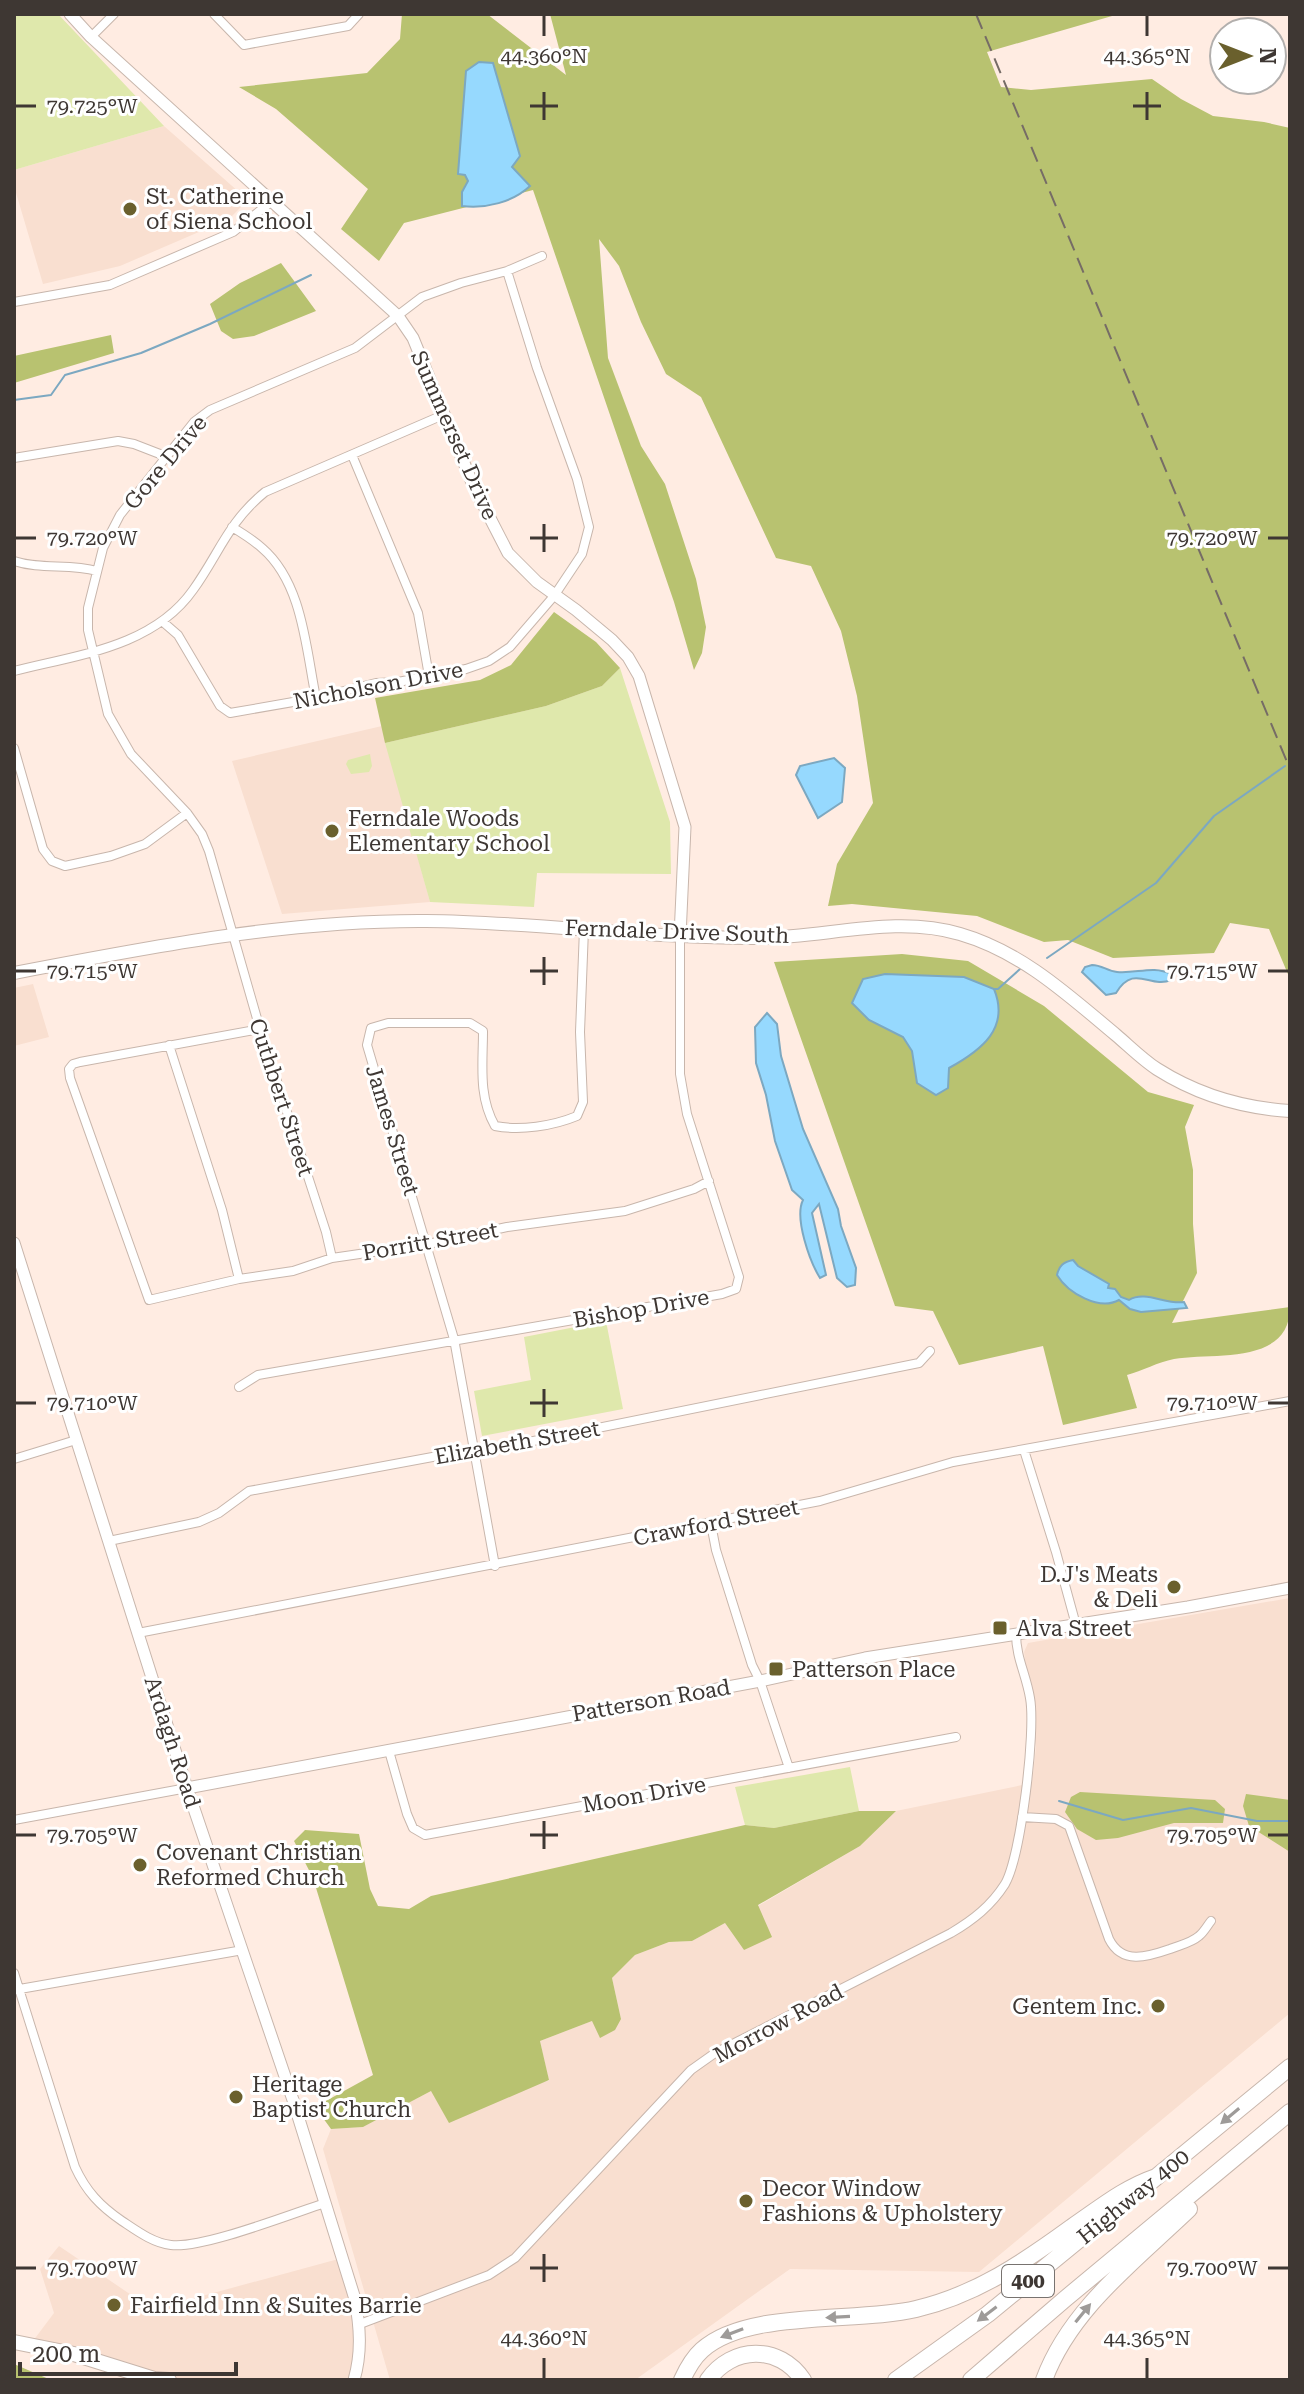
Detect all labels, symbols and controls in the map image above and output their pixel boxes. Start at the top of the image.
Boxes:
north arrow [1208,16,1288,96]
text: 44.360°N [501,44,587,68]
text: 44.365°N [1104,44,1190,68]
text: N [1255,48,1280,65]
text: 79.725°W [46,94,138,118]
place label: St. Catherine of Siena School [146,184,312,234]
marker: St. Catherine of Siena School [121,200,139,218]
street label: Summerset Drive [406,347,503,524]
street label: Gore Drive [119,410,212,514]
text: 79.720°W [46,526,138,550]
text: 79.720°W [1166,526,1258,550]
street label: Nicholson Drive [291,657,465,714]
place label: Ferndale Woods Elementary School [348,806,550,856]
marker: Ferndale Woods Elementary School [323,822,341,840]
street label: Ferndale Drive South [564,915,790,948]
text: 79.715°W [46,959,138,983]
text: 79.715°W [1166,959,1258,983]
street label: Cuthbert Street [244,1015,319,1179]
street label: James Street [361,1062,424,1198]
street label: Porritt Street [360,1217,500,1266]
street label: Bishop Drive [571,1284,711,1333]
text: 79.710°W [46,1391,138,1415]
text: 79.710°W [1166,1391,1258,1415]
street label: Elizabeth Street [432,1416,602,1469]
street label: Crawford Street [631,1494,801,1551]
place label: D.J's Meats & Deli [1040,1562,1158,1612]
marker: D.J's Meats & Deli [1165,1578,1183,1596]
place label: Alva Street [1016,1616,1131,1641]
marker: Alva Street [991,1619,1009,1637]
place label: Patterson Place [792,1657,955,1682]
marker: Patterson Place [767,1660,785,1678]
street label: Ardagh Road [140,1673,206,1811]
street label: Patterson Road [570,1674,732,1727]
street label: Moon Drive [580,1771,708,1818]
text: 79.705°W [46,1823,138,1847]
text: 79.705°W [1166,1823,1258,1847]
place label: Covenant Christian Reformed Church [156,1840,361,1890]
marker: Covenant Christian Reformed Church [131,1856,149,1874]
street label: Morrow Road [709,1979,847,2068]
place label: Gentem Inc. [1012,1994,1142,2019]
marker: Gentem Inc. [1149,1997,1167,2015]
place label: Heritage Baptist Church [252,2072,411,2122]
marker: Heritage Baptist Church [227,2088,245,2106]
one-way arrow [1220,2107,1240,2124]
street label: Highway 400 [1072,2144,1194,2249]
place label: Decor Window Fashions & Upholstery [762,2176,1002,2226]
marker: Decor Window Fashions & Upholstery [737,2192,755,2210]
text: 79.700°W [46,2256,138,2280]
text: 79.700°W [1166,2256,1258,2280]
road number: 400 [1002,2265,1054,2297]
place label: Fairfield Inn & Suites Barrie [130,2293,422,2318]
marker: Fairfield Inn & Suites Barrie [105,2296,123,2314]
one-way arrow [1075,2303,1091,2323]
one-way arrow [976,2306,997,2322]
one-way arrow [825,2310,850,2323]
scale bar [20,2326,236,2376]
text: 44.360°N [501,2326,587,2350]
text: 44.365°N [1104,2326,1190,2350]
one-way arrow [720,2327,744,2340]
text: 200 m [32,2340,100,2368]

